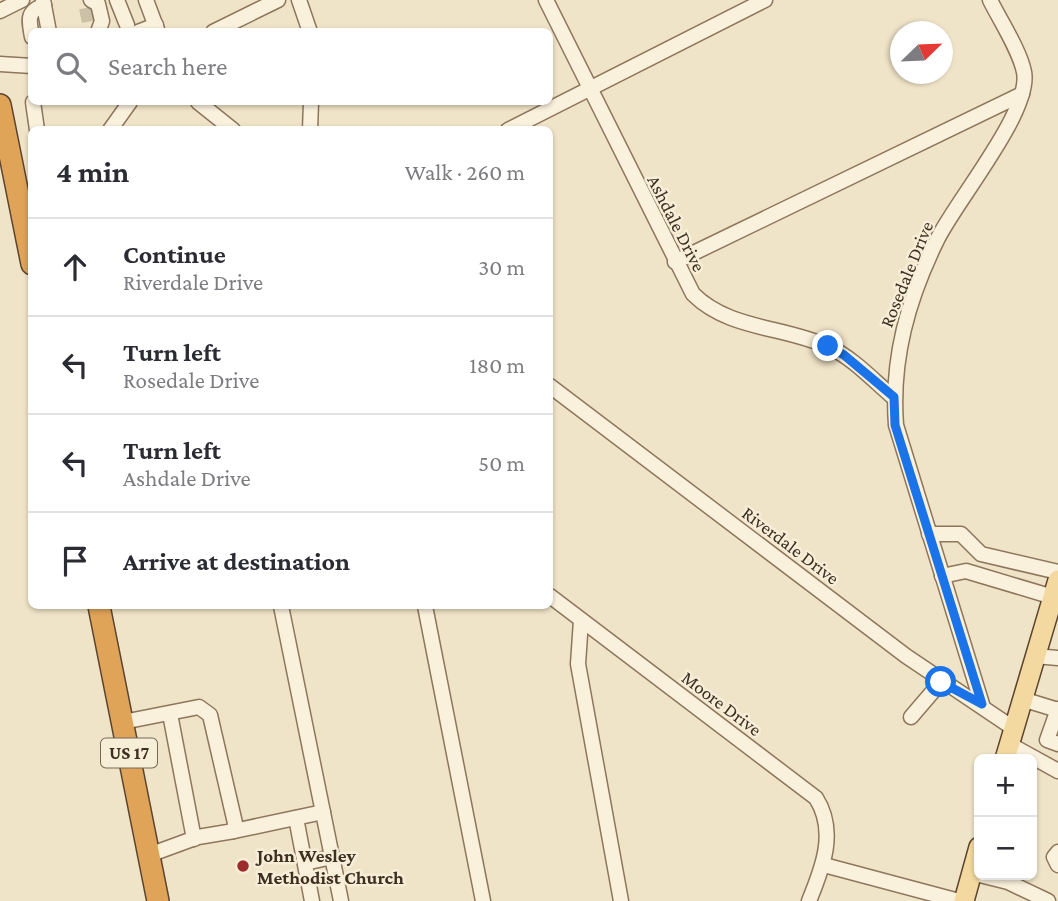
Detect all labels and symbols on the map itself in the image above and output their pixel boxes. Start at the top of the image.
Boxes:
north arrow [890,21,953,84]
street label: Ashdale Drive [643,171,710,275]
street label: Rosedale Drive [876,218,937,330]
route end [812,330,843,361]
street label: Riverdale Drive [738,502,843,589]
route start [925,666,956,697]
street label: Moore Drive [678,667,766,740]
road number: US 17 [101,738,157,768]
place label: John Wesley Methodist Church [255,845,404,888]
marker: John Wesley Methodist Church [235,858,251,874]

